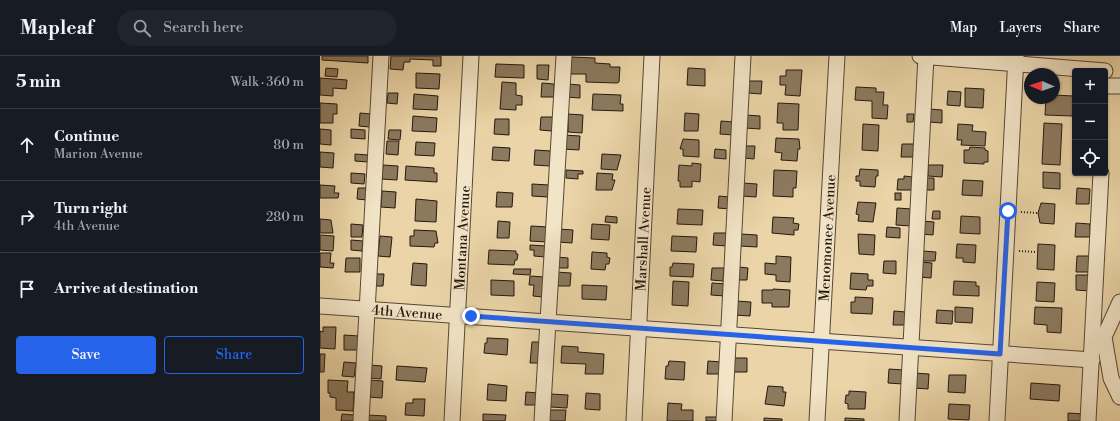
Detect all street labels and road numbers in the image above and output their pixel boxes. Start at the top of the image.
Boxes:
street label: Menomonee Avenue [816,174,840,302]
street label: Montana Avenue [451,185,475,291]
street label: Marshall Avenue [632,186,656,292]
street label: 4th Avenue [371,302,443,324]

